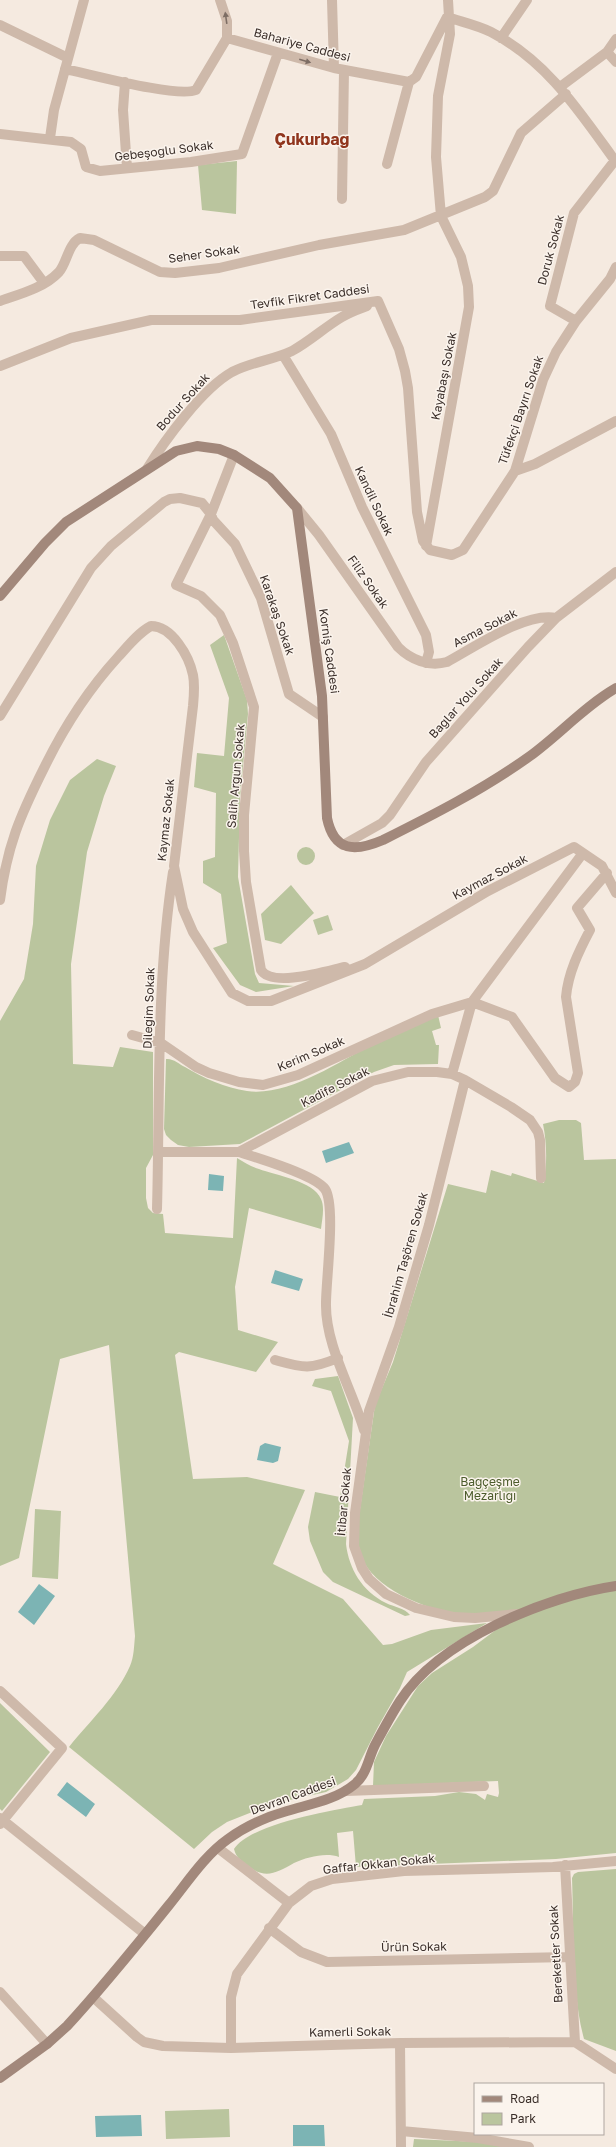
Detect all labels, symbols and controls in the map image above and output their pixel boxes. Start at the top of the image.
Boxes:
one-way arrow [223,12,229,25]
street label: Bahariye Caddesi [252,24,352,65]
one-way arrow [299,58,311,64]
district label: Çukurbağ [275,129,350,149]
street label: Gebeşoğlu Sokak [113,137,215,164]
street label: Doruk Sokak [534,213,567,287]
street label: Seher Sokak [167,241,241,266]
street label: Tevfik Fikret Caddesi [249,281,370,312]
street label: Kayabaşı Sokak [428,330,459,421]
street label: Tüfekçi Bayırı Sokak [495,353,546,467]
street label: Bodur Sokak [153,369,213,434]
street label: Kandil Sokak [352,464,397,538]
street label: Filiz Sokak [345,552,392,611]
street label: Karakaş Sokak [257,573,298,657]
street label: Asma Sokak [450,605,519,650]
street label: Korniş Caddesi [316,607,343,695]
street label: Bağlar Yolu Sokak [425,654,506,741]
street label: Salih Argun Sokak [223,723,248,829]
street label: Kaymaz Sokak [154,778,177,862]
street label: Kaymaz Sokak [450,850,530,903]
street label: Dileğim Sokak [140,967,157,1049]
street label: Kerim Sokak [275,1033,347,1074]
street label: Kadife Sokak [298,1063,372,1110]
street label: İbrahim Taşören Sokak [380,1190,431,1320]
street label: İtibar Sokak [333,1467,354,1537]
park label: Bağçeşme Mezarlığı [460,1474,520,1503]
street label: Devran Caddesi [248,1773,338,1818]
street label: Gaffar Okkan Sokak [322,1850,436,1877]
street label: Bereketler Sokak [545,1904,566,2003]
street label: Ürün Sokak [381,1938,447,1955]
street label: Kamerli Sokak [309,2023,392,2040]
legend [474,2083,604,2135]
text: Road [510,2091,539,2106]
text: Park [510,2111,536,2126]

